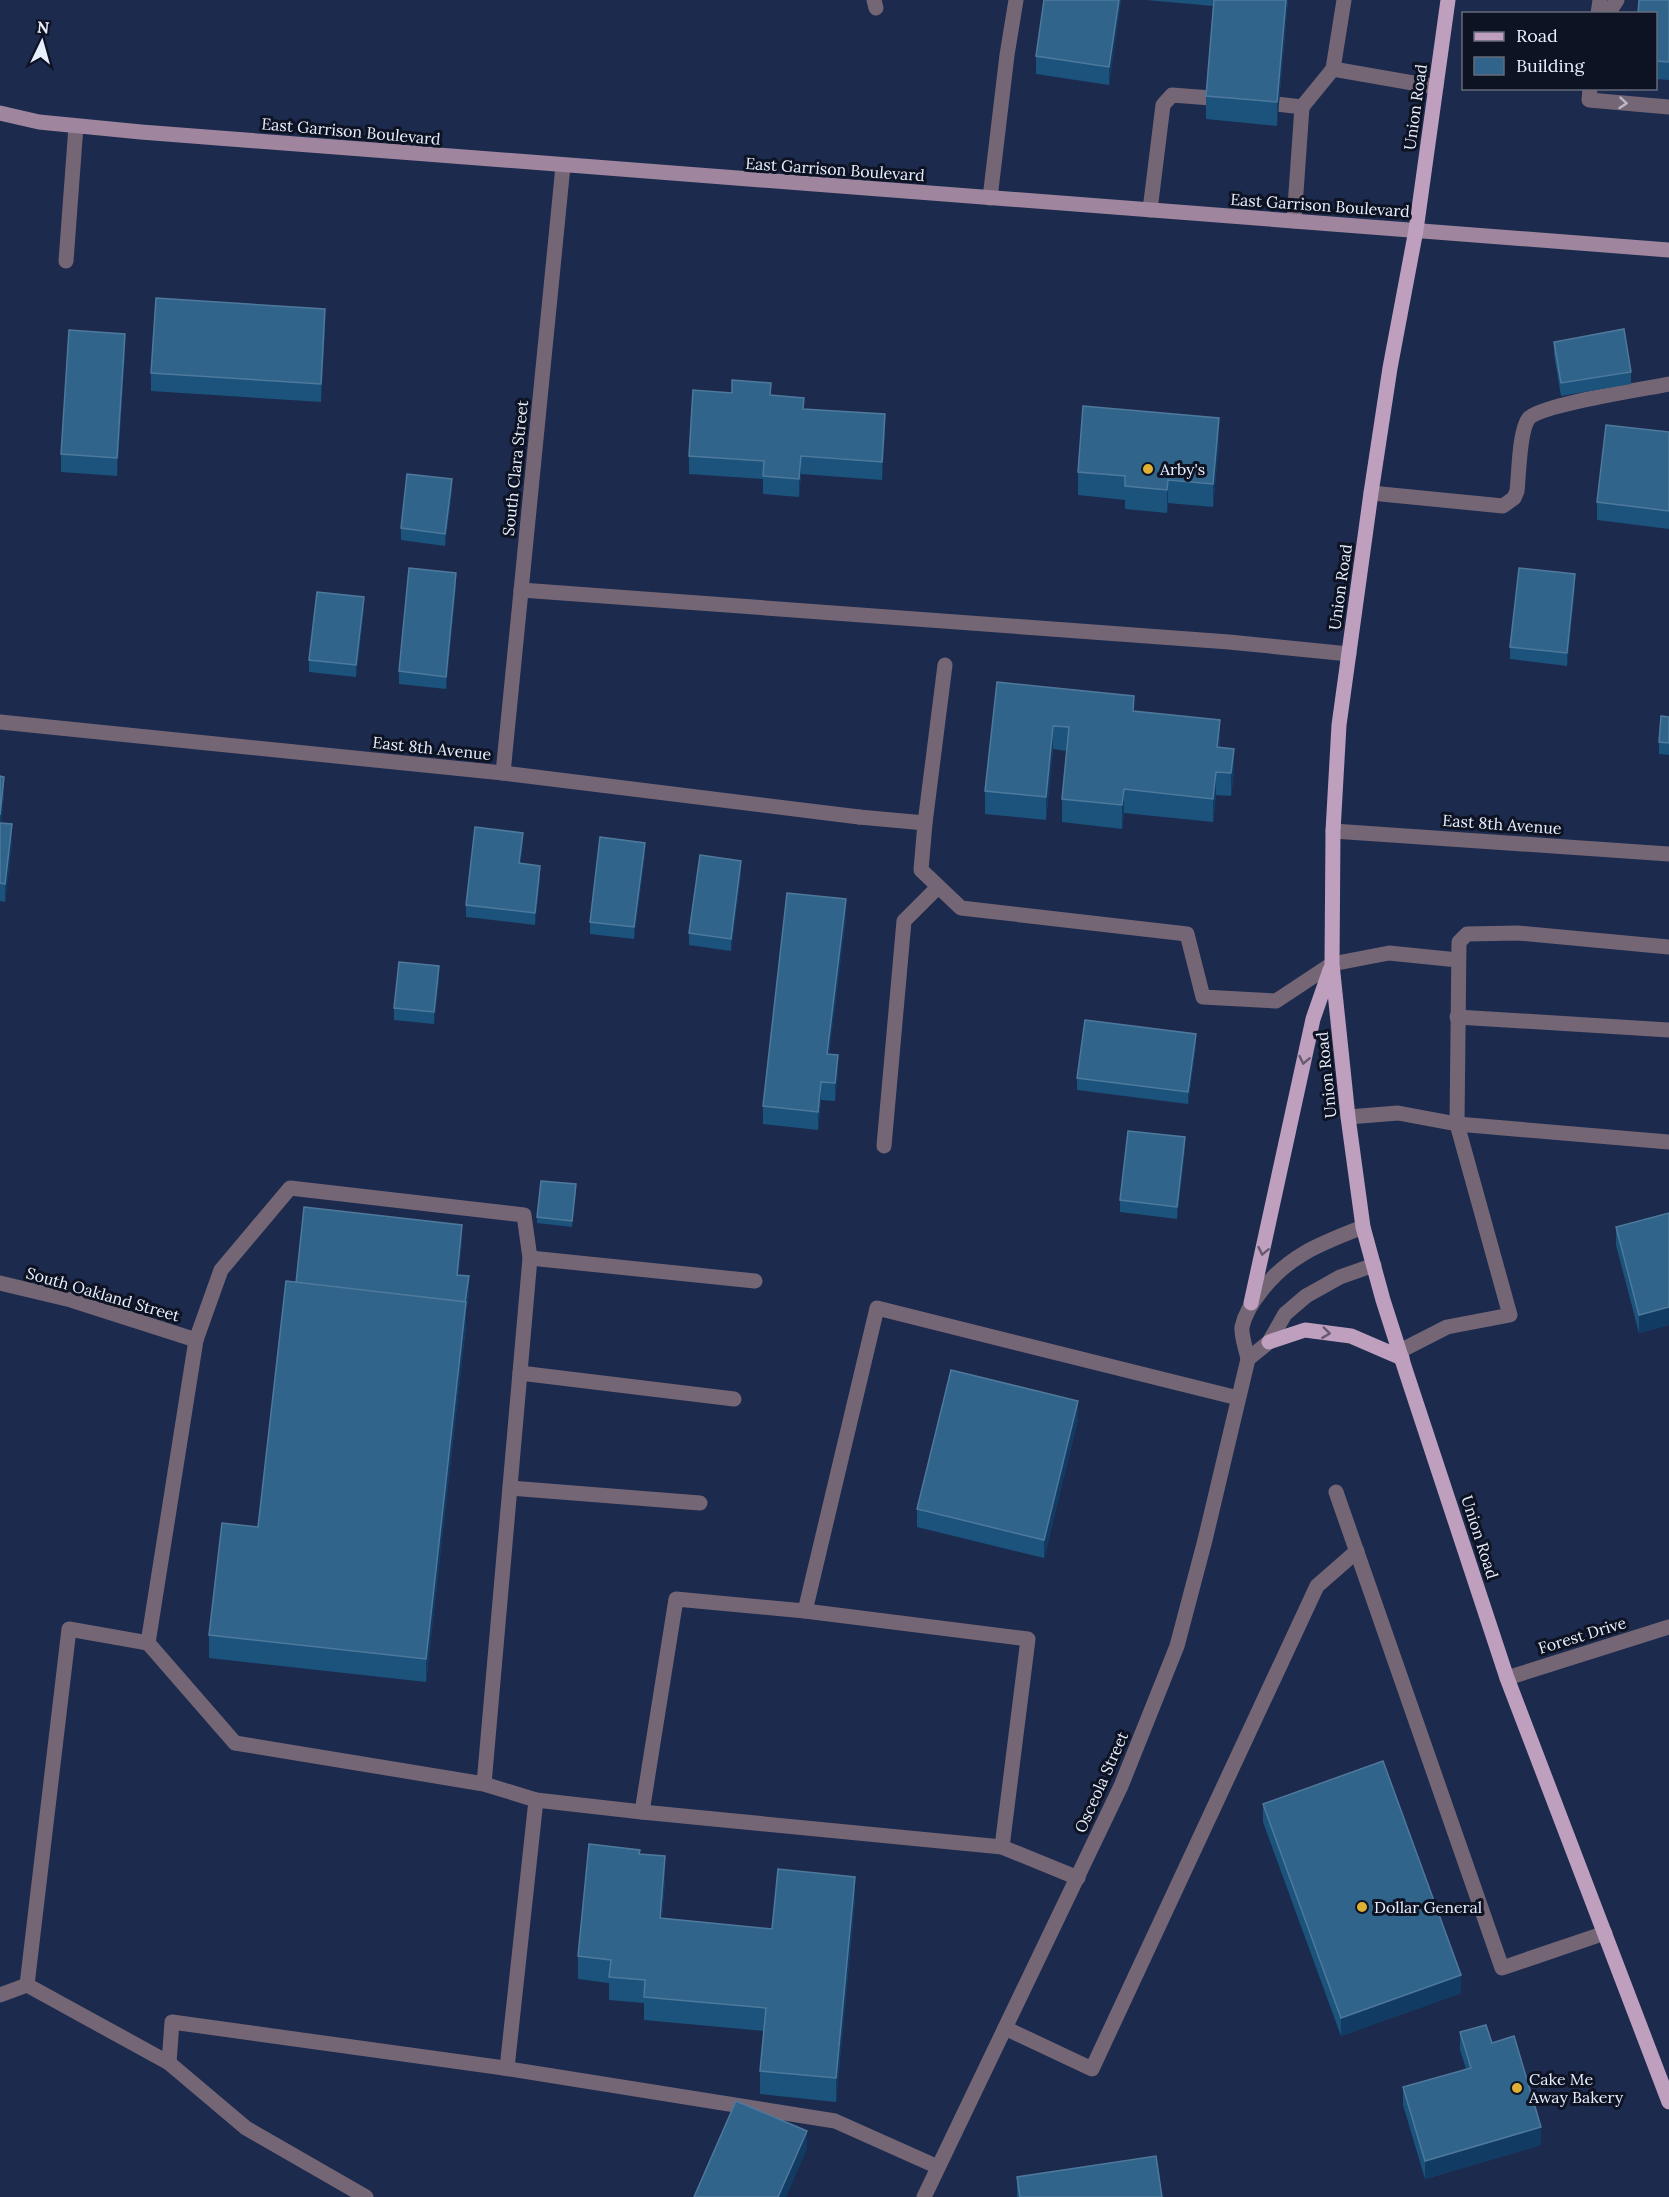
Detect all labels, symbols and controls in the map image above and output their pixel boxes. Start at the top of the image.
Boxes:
north arrow [12,12,72,72]
legend [1462,12,1657,90]
text: N [36,17,50,38]
text: Road [1516,24,1558,47]
text: Building [1516,54,1586,77]
street label: Union Road [1399,62,1431,151]
one-way arrow [1619,96,1628,109]
street label: East Garrison Boulevard [261,113,442,149]
street label: East Garrison Boulevard [745,153,926,185]
street label: East Garrison Boulevard [1230,189,1411,221]
street label: South Clara Street [498,398,532,537]
place label: Arby's [1159,459,1205,479]
marker: Arby's [1141,462,1155,476]
street label: Union Road [1324,542,1356,631]
street label: East 8th Avenue [372,732,493,764]
street label: East 8th Avenue [1442,810,1563,838]
street label: Union Road [1311,1030,1340,1119]
one-way arrow [1298,1055,1311,1065]
one-way arrow [1257,1246,1270,1256]
street label: South Oakland Street [24,1262,183,1326]
one-way arrow [1321,1326,1330,1339]
street label: Union Road [1457,1493,1503,1582]
street label: Forest Drive [1535,1612,1629,1658]
street label: Osceola Street [1070,1728,1133,1836]
place label: Dollar General [1374,1897,1482,1917]
marker: Dollar General [1355,1900,1369,1914]
place label: Cake Me Away Bakery [1528,2069,1624,2107]
marker: Cake Me Away Bakery [1510,2081,1524,2095]

